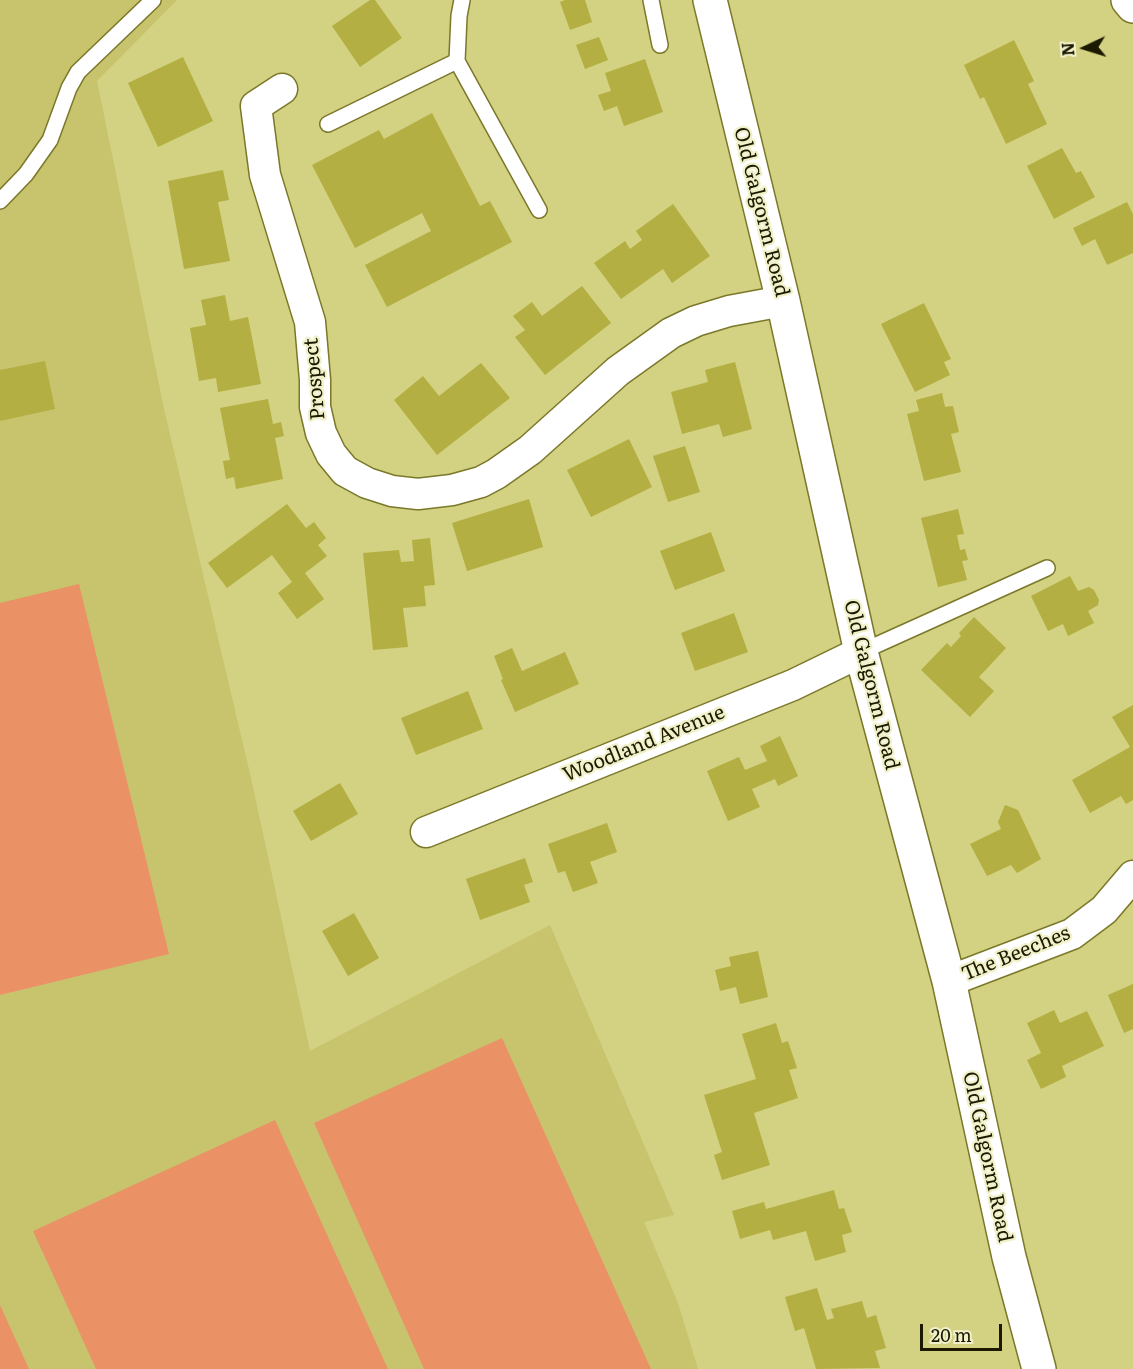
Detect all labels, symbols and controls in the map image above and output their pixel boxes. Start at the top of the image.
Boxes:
north arrow [1055,18,1115,78]
text: N [1055,42,1079,57]
street label: Old Galgorm Road [728,125,794,299]
street label: Prospect [299,337,331,421]
street label: Old Galgorm Road [838,598,904,772]
street label: Woodland Avenue [559,701,729,787]
street label: The Beeches [958,921,1074,987]
street label: Old Galgorm Road [957,1069,1017,1245]
scale bar [923,1312,1006,1350]
text: 20 m [931,1321,972,1348]

